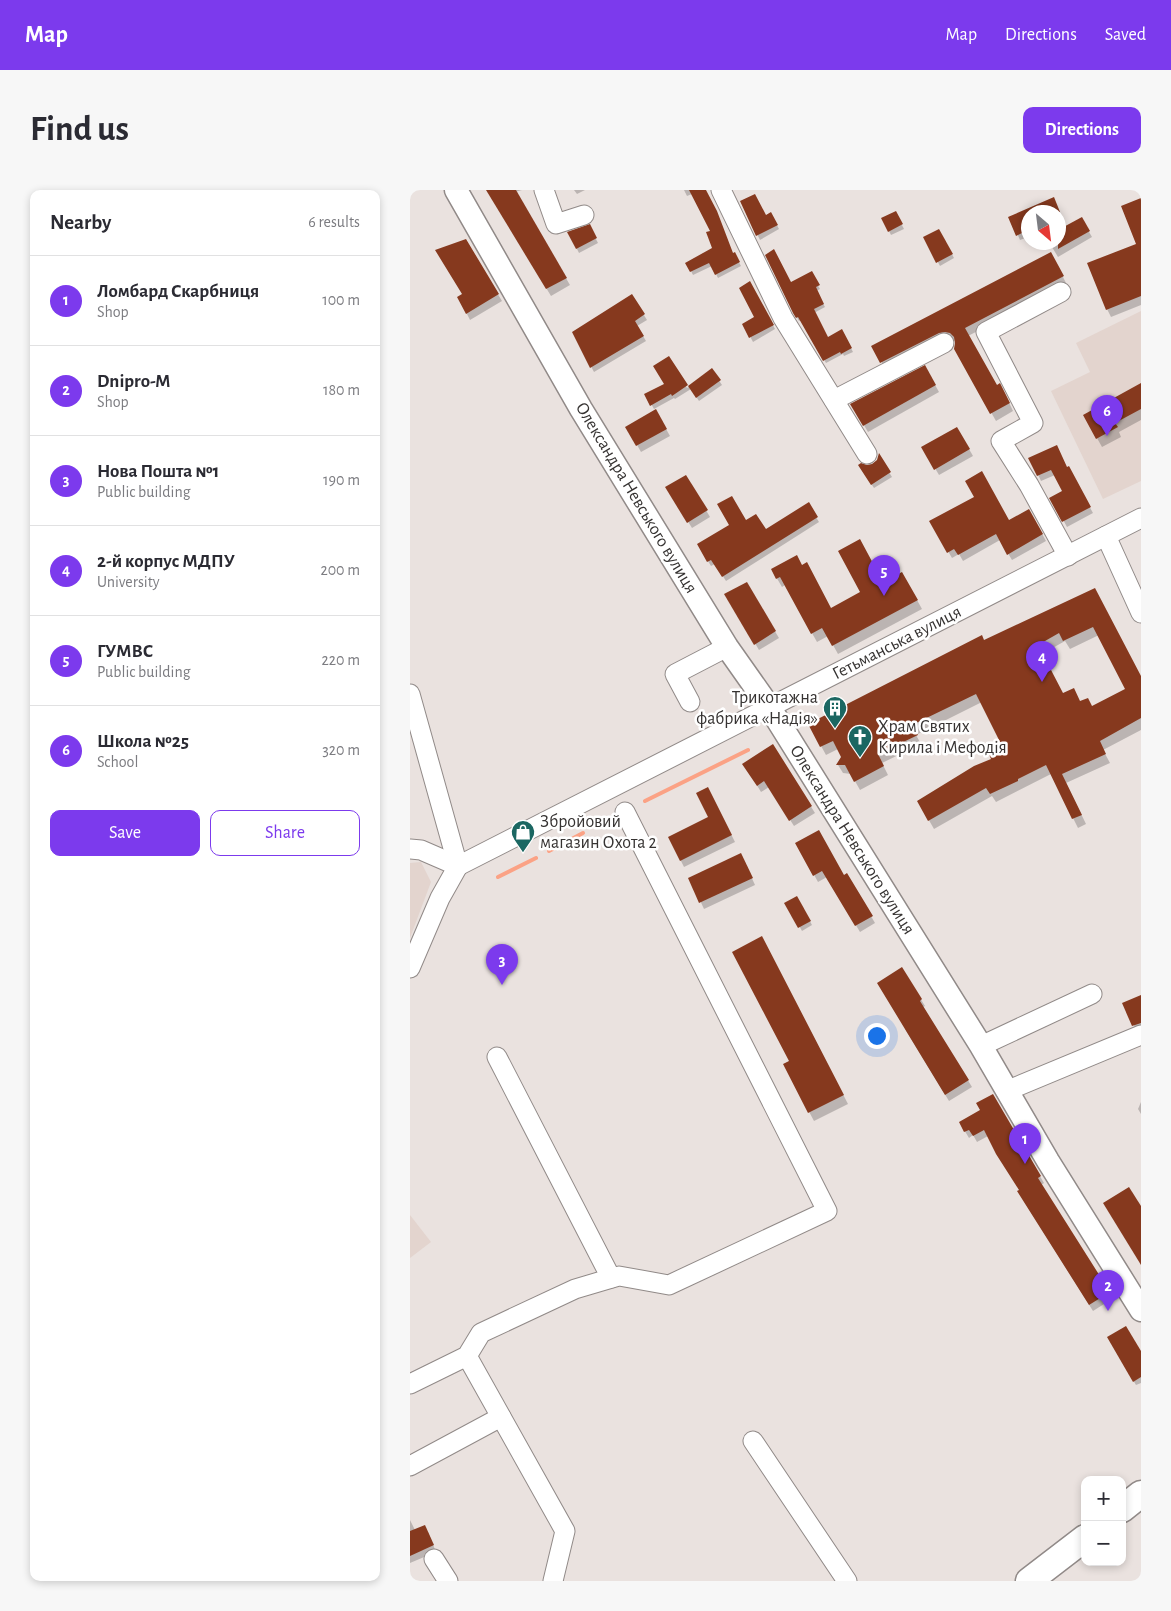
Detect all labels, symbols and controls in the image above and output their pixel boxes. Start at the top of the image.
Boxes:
text: Map [25,23,68,47]
text: Map [946,26,977,44]
text: Directions [1005,26,1077,44]
text: Saved [1105,26,1146,44]
button: Directions [1023,107,1141,153]
text: Find us [30,112,129,147]
north arrow [1021,205,1066,250]
text: Nearby [50,212,111,233]
text: 6 results [308,214,360,230]
text: Ломбард Скарбниця [97,282,259,301]
text: 1 [63,292,69,308]
text: 100 m [322,292,360,308]
text: Shop [97,304,129,320]
text: Dnipro-M [97,372,170,391]
text: 2 [62,382,70,398]
text: 180 m [323,382,360,398]
text: Shop [97,394,129,410]
pin: 6 [1091,395,1123,436]
street label: Олександра Невського вулиця [572,399,700,597]
text: Нова Пошта №1 [97,462,219,481]
text: 3 [63,472,69,488]
text: 190 m [323,472,360,488]
text: Public building [97,484,191,500]
text: 2-й корпус МДПУ [97,552,235,571]
pin: 5 [868,555,900,596]
text: 4 [62,562,70,578]
text: 200 m [320,562,360,578]
text: University [97,574,160,590]
street label: Гетьманська вулиця [830,603,964,683]
pin: 4 [1026,641,1058,682]
text: ГУМВС [97,642,153,661]
text: 5 [63,652,69,668]
text: 220 m [322,652,360,668]
text: Public building [97,664,191,680]
place label: Трикотажна фабрика «Надія» [696,689,818,728]
building icon: Трикотажна фабрика «Надія» [822,695,848,729]
place label: Храм Святих Кирила і Мефодія [878,718,1007,757]
church icon: Храм Святих Кирила і Мефодія [847,724,873,758]
text: Школа №25 [97,732,189,751]
text: 6 [62,742,70,758]
text: 320 m [322,742,360,758]
street label: Олександра Невського вулиця [786,742,918,938]
text: School [97,754,138,770]
button: Save [50,810,200,856]
button: Share [210,810,360,856]
place label: Збройовий магазин Охота 2 [540,812,657,852]
shop icon: Збройовий магазин Охота 2 [510,819,536,853]
pin: 3 [486,944,518,985]
your location [864,1023,890,1049]
pin: 1 [1009,1123,1041,1164]
pin: 2 [1092,1270,1124,1311]
map controls [1081,1476,1126,1566]
button: + [1081,1476,1126,1521]
button: − [1081,1521,1126,1566]

